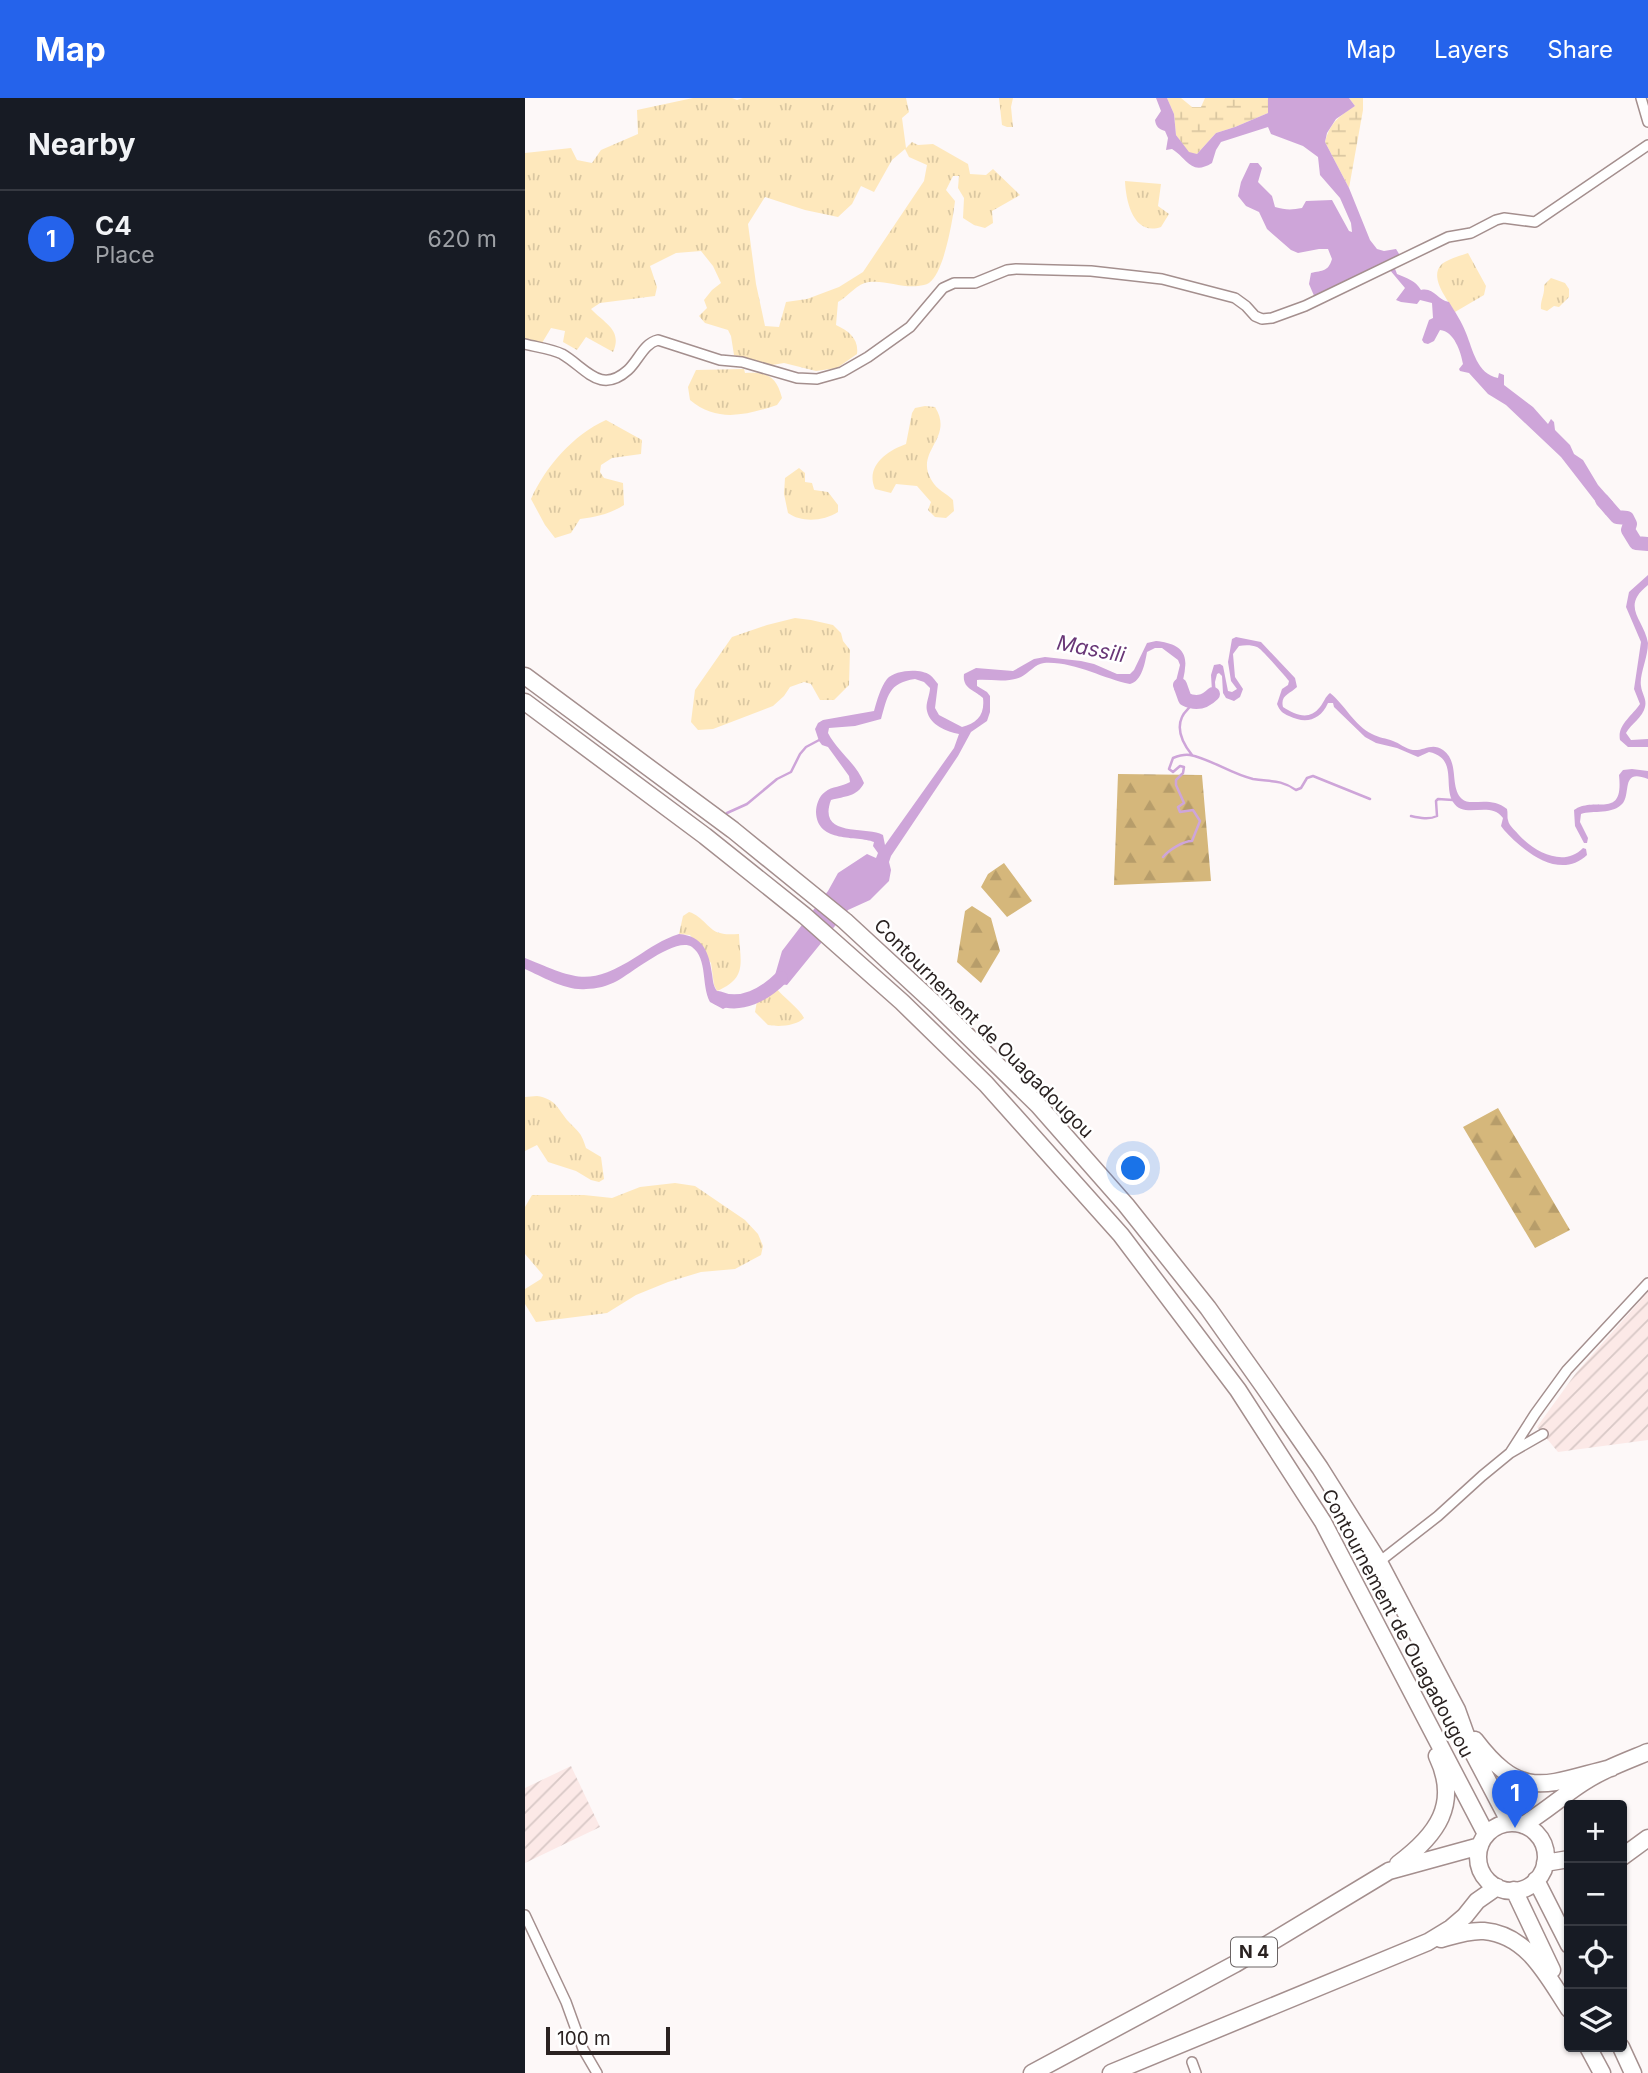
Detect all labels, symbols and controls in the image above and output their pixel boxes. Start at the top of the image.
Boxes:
text: Map [35,29,106,69]
text: Map [1346,35,1396,64]
text: Layers [1434,35,1509,64]
text: Share [1547,35,1613,64]
text: Nearby [28,126,136,162]
text: C4 [95,210,132,241]
text: 1 [46,225,56,253]
text: 620 m [428,225,497,253]
text: Place [95,241,155,269]
water label: Massili [1055,630,1128,668]
street label: Contournement de Ouagadougou [869,914,1098,1143]
your location [1116,1151,1150,1185]
street label: Contournement de Ouagadougou [1317,1485,1478,1761]
pin: 1 [1492,1770,1538,1828]
map controls [1564,1800,1627,2052]
button: + [1564,1800,1627,1863]
button: − [1564,1863,1627,1926]
button: locate [1564,1926,1627,1989]
road number: N 4 [1231,1938,1277,1966]
button: layers [1564,1989,1627,2052]
scale bar [546,2024,670,2056]
text: 100 m [557,2027,611,2050]

